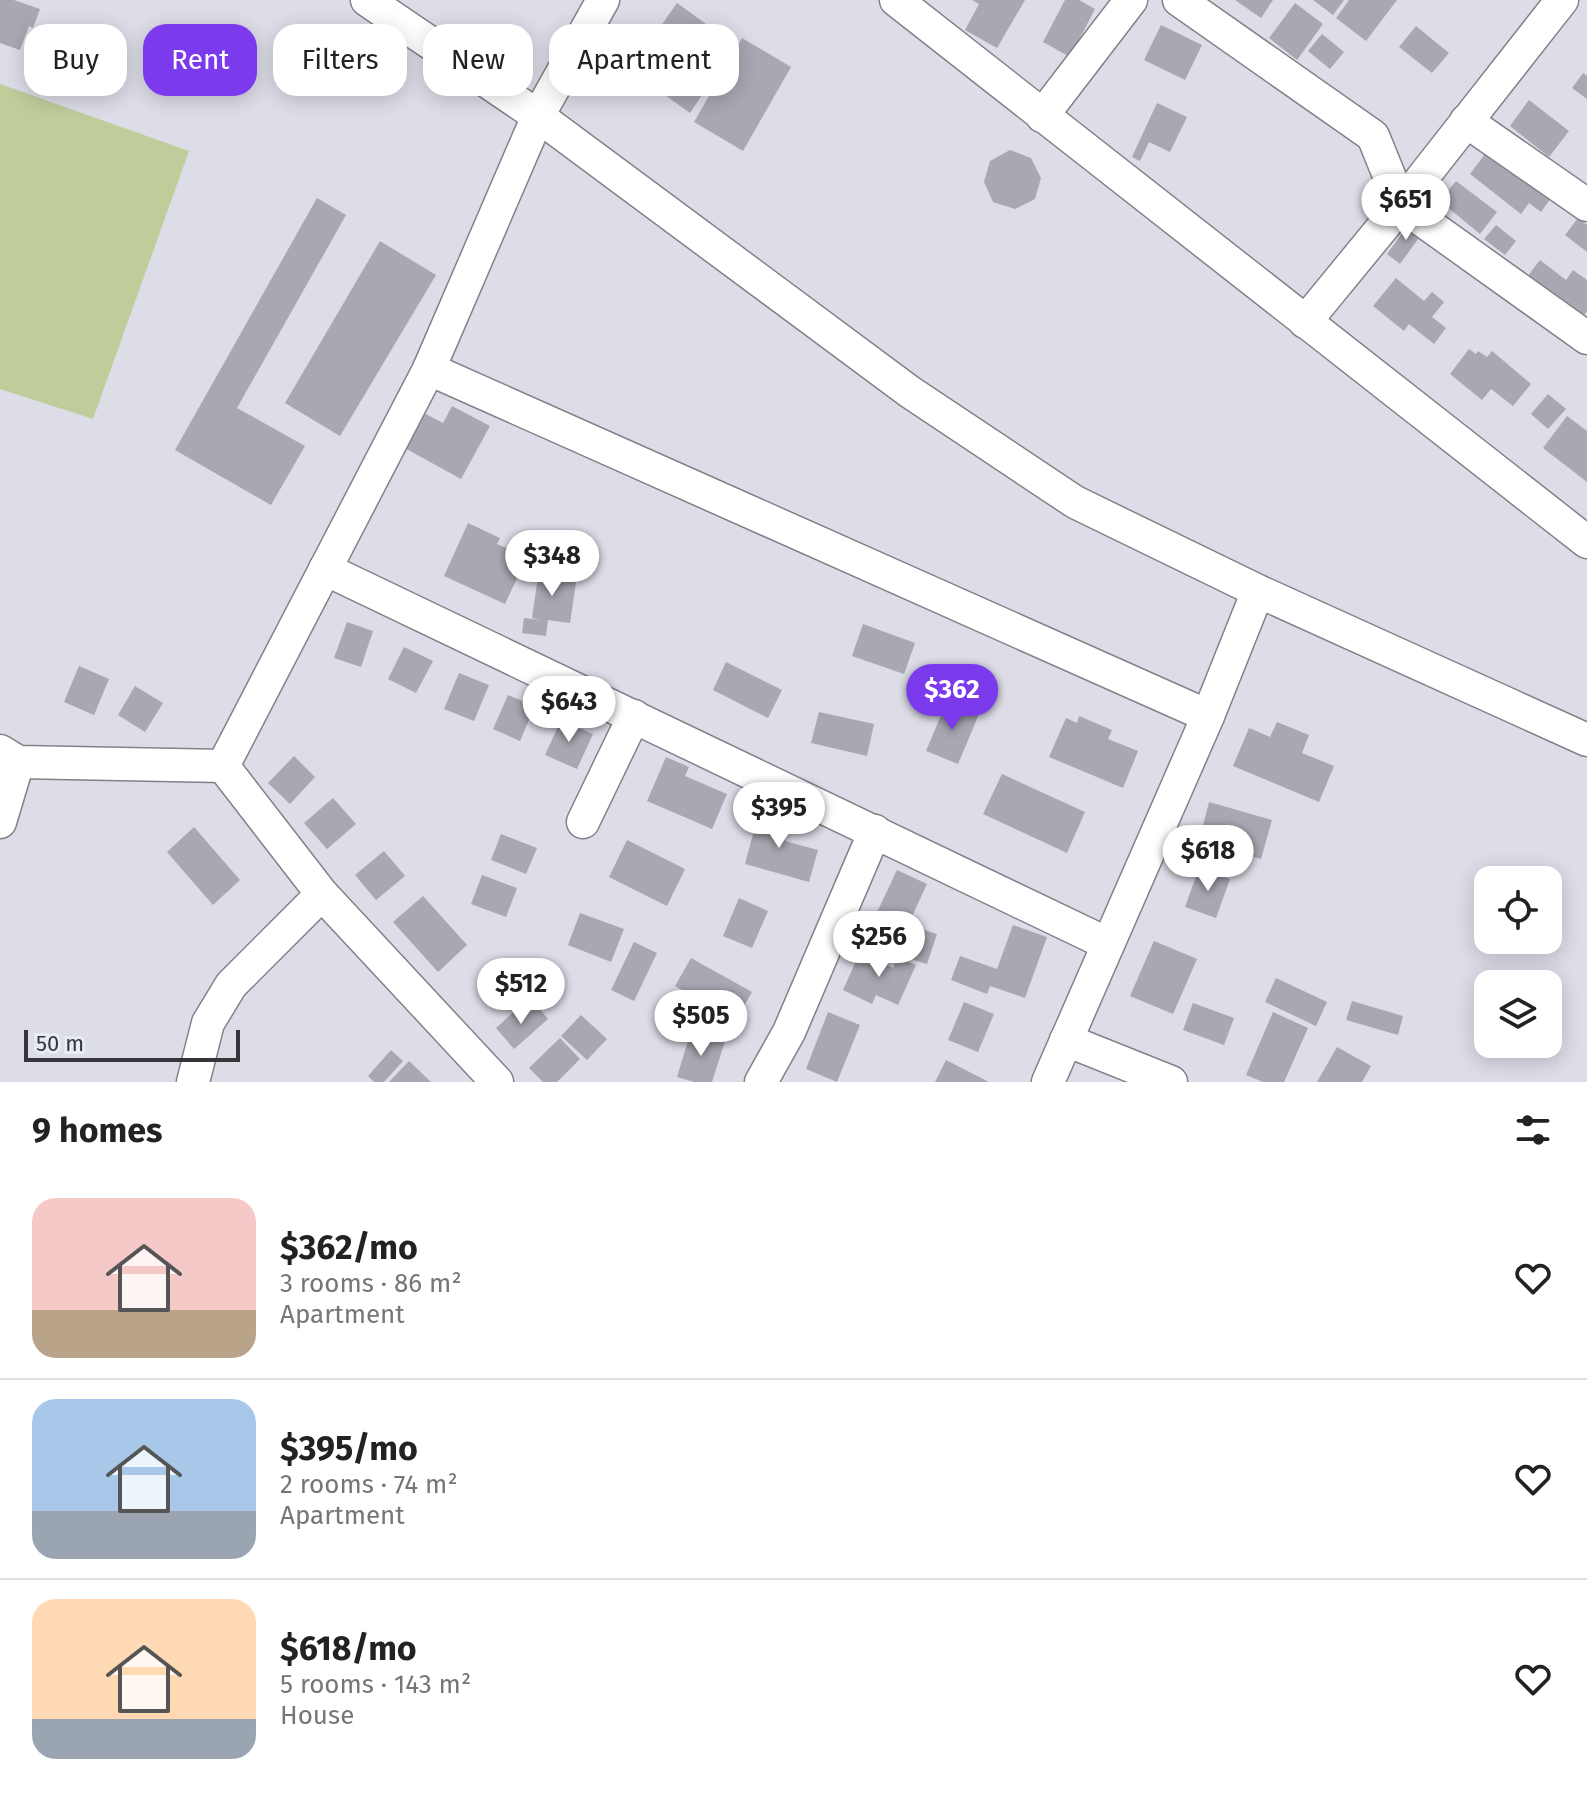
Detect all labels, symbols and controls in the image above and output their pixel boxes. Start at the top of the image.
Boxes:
chip: Buy [24,24,127,96]
chip: Rent [143,24,257,96]
chip: Filters [273,24,407,96]
chip: New [423,24,533,96]
chip: Apartment [549,24,739,96]
pin: $651 [1359,174,1453,242]
text: $651 [1379,184,1433,215]
pin: $348 [505,530,599,598]
text: $348 [523,540,581,571]
pin: $362 [905,664,999,732]
text: $362 [924,674,980,705]
pin: $643 [522,676,616,744]
text: $643 [541,686,597,717]
pin: $395 [732,782,826,850]
text: $395 [751,792,807,823]
pin: $618 [1161,825,1255,893]
text: $618 [1181,835,1235,866]
map controls [1474,866,1562,1058]
button: locate [1474,866,1562,954]
pin: $256 [832,911,926,979]
text: $256 [851,921,907,952]
pin: $512 [474,958,568,1026]
text: $512 [495,968,547,999]
button: layers [1474,970,1562,1058]
pin: $505 [654,990,748,1058]
text: $505 [672,1000,730,1031]
scale bar [24,1026,240,1062]
text: 50 m [36,1030,84,1057]
icon: filters [1511,1108,1555,1152]
text: 9 homes [32,1110,163,1151]
text: $362/mo [280,1227,418,1268]
icon: home [96,1230,192,1326]
icon: heart [1511,1256,1555,1300]
text: 3 rooms · 86 m² [280,1268,462,1299]
text: Apartment [280,1299,405,1330]
text: $395/mo [280,1428,418,1469]
icon: home [96,1431,192,1527]
icon: heart [1511,1457,1555,1501]
text: 2 rooms · 74 m² [280,1469,458,1500]
text: Apartment [280,1500,405,1531]
text: $618/mo [280,1628,417,1669]
icon: home [96,1631,192,1727]
icon: heart [1511,1657,1555,1701]
text: 5 rooms · 143 m² [280,1669,471,1700]
text: House [280,1700,354,1731]

